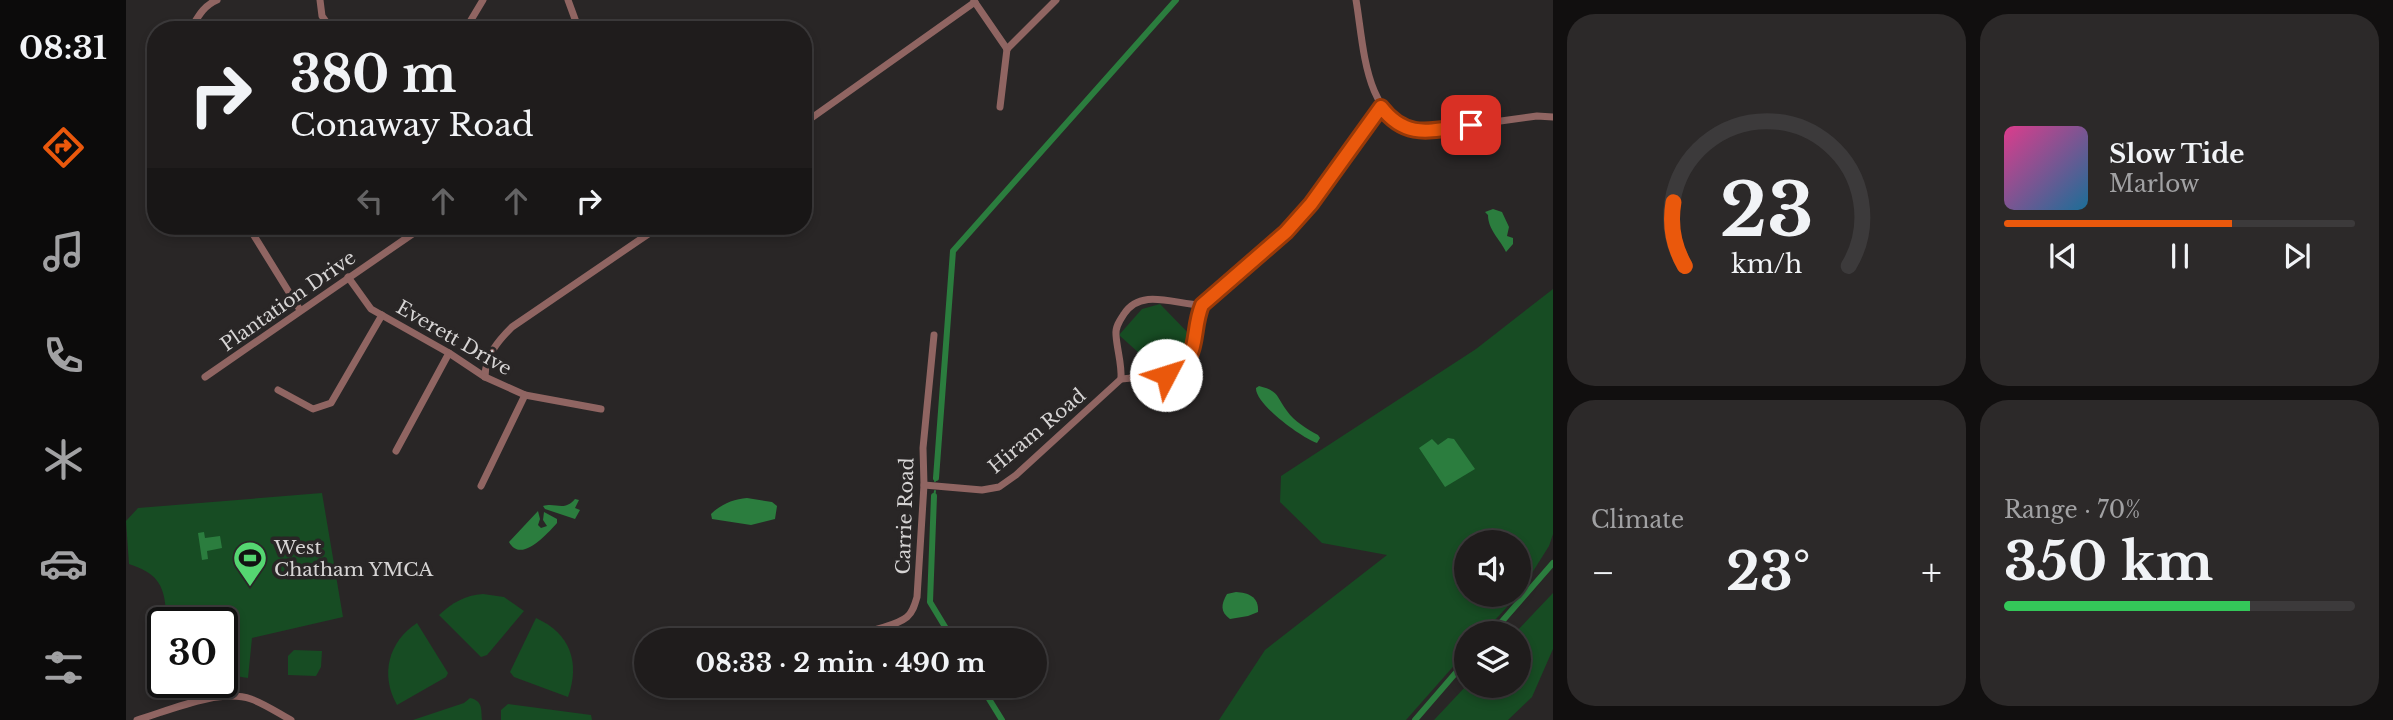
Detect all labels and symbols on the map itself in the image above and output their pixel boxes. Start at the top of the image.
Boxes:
pin [1441,95,1501,155]
street label: Plantation Drive [216,246,360,356]
street label: Everett Drive [392,296,516,380]
position arrow [1129,338,1203,412]
street label: Hiram Road [984,383,1091,478]
street label: Carrie Road [891,457,919,575]
place label: West Chatham YMCA [273,536,433,581]
sports icon: West Chatham YMCA [231,539,269,588]
speed limit sign: 30 [147,607,238,698]

